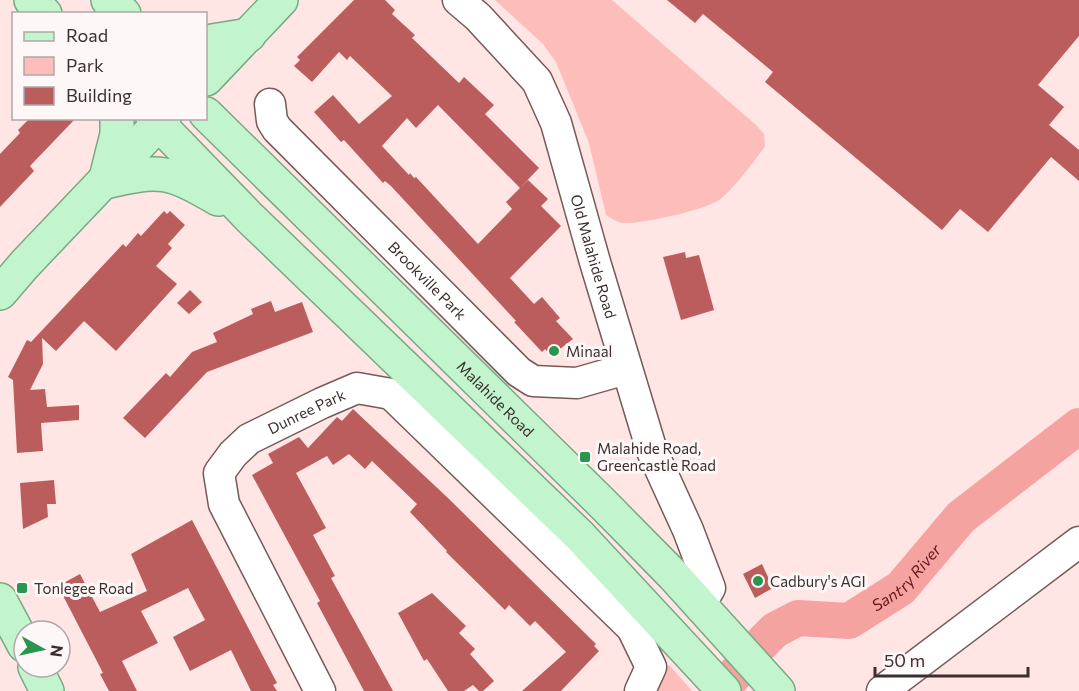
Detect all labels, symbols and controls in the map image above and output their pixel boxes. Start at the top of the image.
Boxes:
legend [12,12,207,120]
text: Road [66,24,108,46]
text: Park [66,54,104,76]
text: Building [66,84,132,106]
street label: Old Malahide Road [567,192,620,321]
street label: Brookville Park [385,237,470,323]
place label: Minaal [566,342,612,360]
marker: Minaal [547,344,561,358]
street label: Malahide Road [453,357,538,440]
street label: Dunree Park [265,385,348,437]
place label: Malahide Road, Greencastle Road [597,439,716,474]
marker: Malahide Road, Greencastle Road [578,450,592,464]
water label: Santry River [867,539,944,614]
place label: Cadbury's AGI [770,572,866,590]
marker: Cadbury's AGI [751,574,765,588]
place label: Tonlegee Road [34,579,133,597]
marker: Tonlegee Road [15,581,29,595]
north arrow [12,619,72,679]
scale bar [875,640,1028,678]
text: N [47,644,68,658]
text: 50 m [884,649,925,671]

